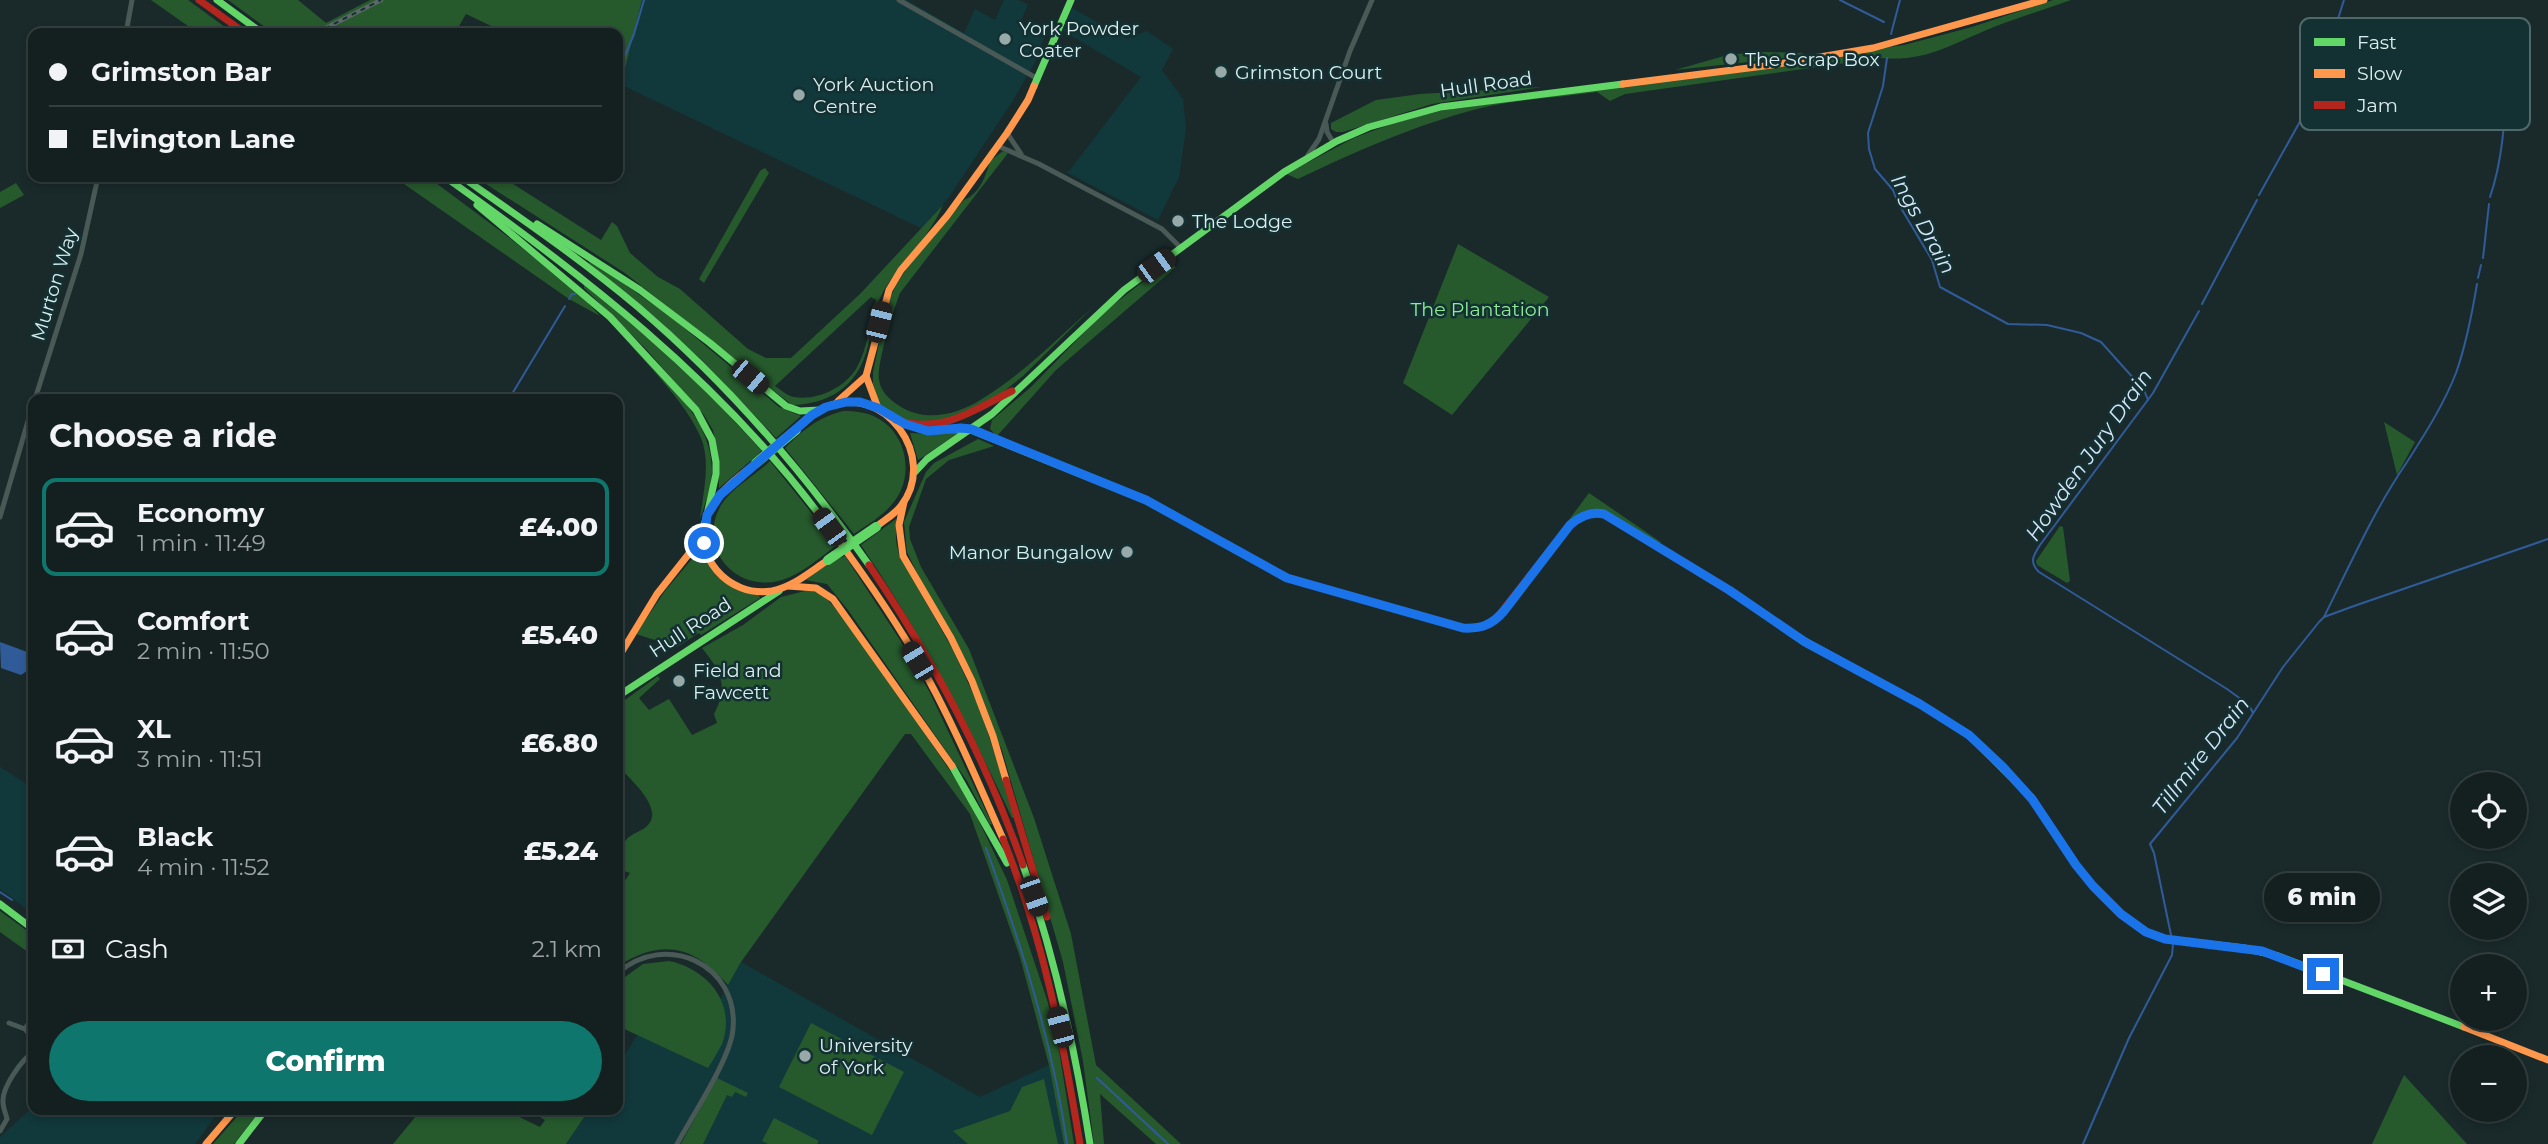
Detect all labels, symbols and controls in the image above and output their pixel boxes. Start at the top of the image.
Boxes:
place label: York Powder Coater [1019,17,1139,62]
legend [2300,18,2530,130]
marker: York Powder Coater [997,31,1013,47]
text: Fast [2357,31,2397,54]
place label: The Scrap Box [1745,48,1880,71]
marker: The Scrap Box [1723,51,1739,67]
text: Grimston Bar [91,56,271,88]
place label: Grimston Court [1235,61,1382,84]
text: Slow [2357,62,2402,85]
marker: Grimston Court [1213,64,1229,80]
street label: Hull Road [1438,67,1534,102]
place label: York Auction Centre [813,73,934,118]
marker: York Auction Centre [791,87,807,103]
text: Jam [2356,94,2398,117]
text: Elvington Lane [91,123,295,155]
water label: Ings Drain [1886,169,1961,278]
place label: The Lodge [1192,210,1293,233]
marker: The Lodge [1170,213,1186,229]
street label: Murton Way [26,224,83,344]
car [1133,245,1180,287]
park label: The Plantation [1410,298,1550,321]
car [864,299,895,345]
car [728,355,773,399]
water label: Howden Jury Drain [2020,364,2157,545]
text: Choose a ride [49,416,277,455]
icon: car [53,496,116,559]
text: Economy [137,497,264,529]
car [809,504,850,550]
text: £4.00 [519,511,598,543]
route start [688,527,720,559]
text: 1 min · 11:49 [137,529,266,557]
place label: Manor Bungalow [949,541,1113,564]
marker: Manor Bungalow [1119,544,1135,560]
street label: Hull Road [645,592,736,662]
icon: car [53,604,116,667]
text: Comfort [137,605,249,637]
text: £5.40 [521,619,598,651]
text: 2 min · 11:50 [137,637,270,665]
car [898,638,937,684]
place label: Field and Fawcett [693,659,782,704]
marker: Field and Fawcett [671,673,687,689]
water label: Tillmire Drain [2147,692,2254,820]
icon: car [53,712,116,775]
text: XL [137,713,171,745]
text: £6.80 [521,727,598,759]
text: 3 min · 11:51 [137,745,263,773]
map controls [2450,772,2527,1122]
button: locate [2450,772,2527,849]
icon: car [53,820,116,883]
text: Black [137,821,213,853]
text: £5.24 [524,835,598,867]
text: 4 min · 11:52 [137,853,270,881]
button: layers [2450,863,2527,940]
callout: 6 min [2265,872,2381,922]
car [1017,873,1052,919]
text: 6 min [2288,883,2356,911]
icon: cash [49,930,87,968]
text: Cash [105,933,169,965]
text: 2.1 km [532,935,602,963]
button: + [2450,954,2527,1031]
route end [2307,958,2339,990]
car [1045,1004,1076,1050]
button: Confirm [49,1021,602,1101]
place label: University of York [819,1034,913,1079]
button: − [2450,1045,2527,1122]
marker: University of York [797,1048,813,1064]

